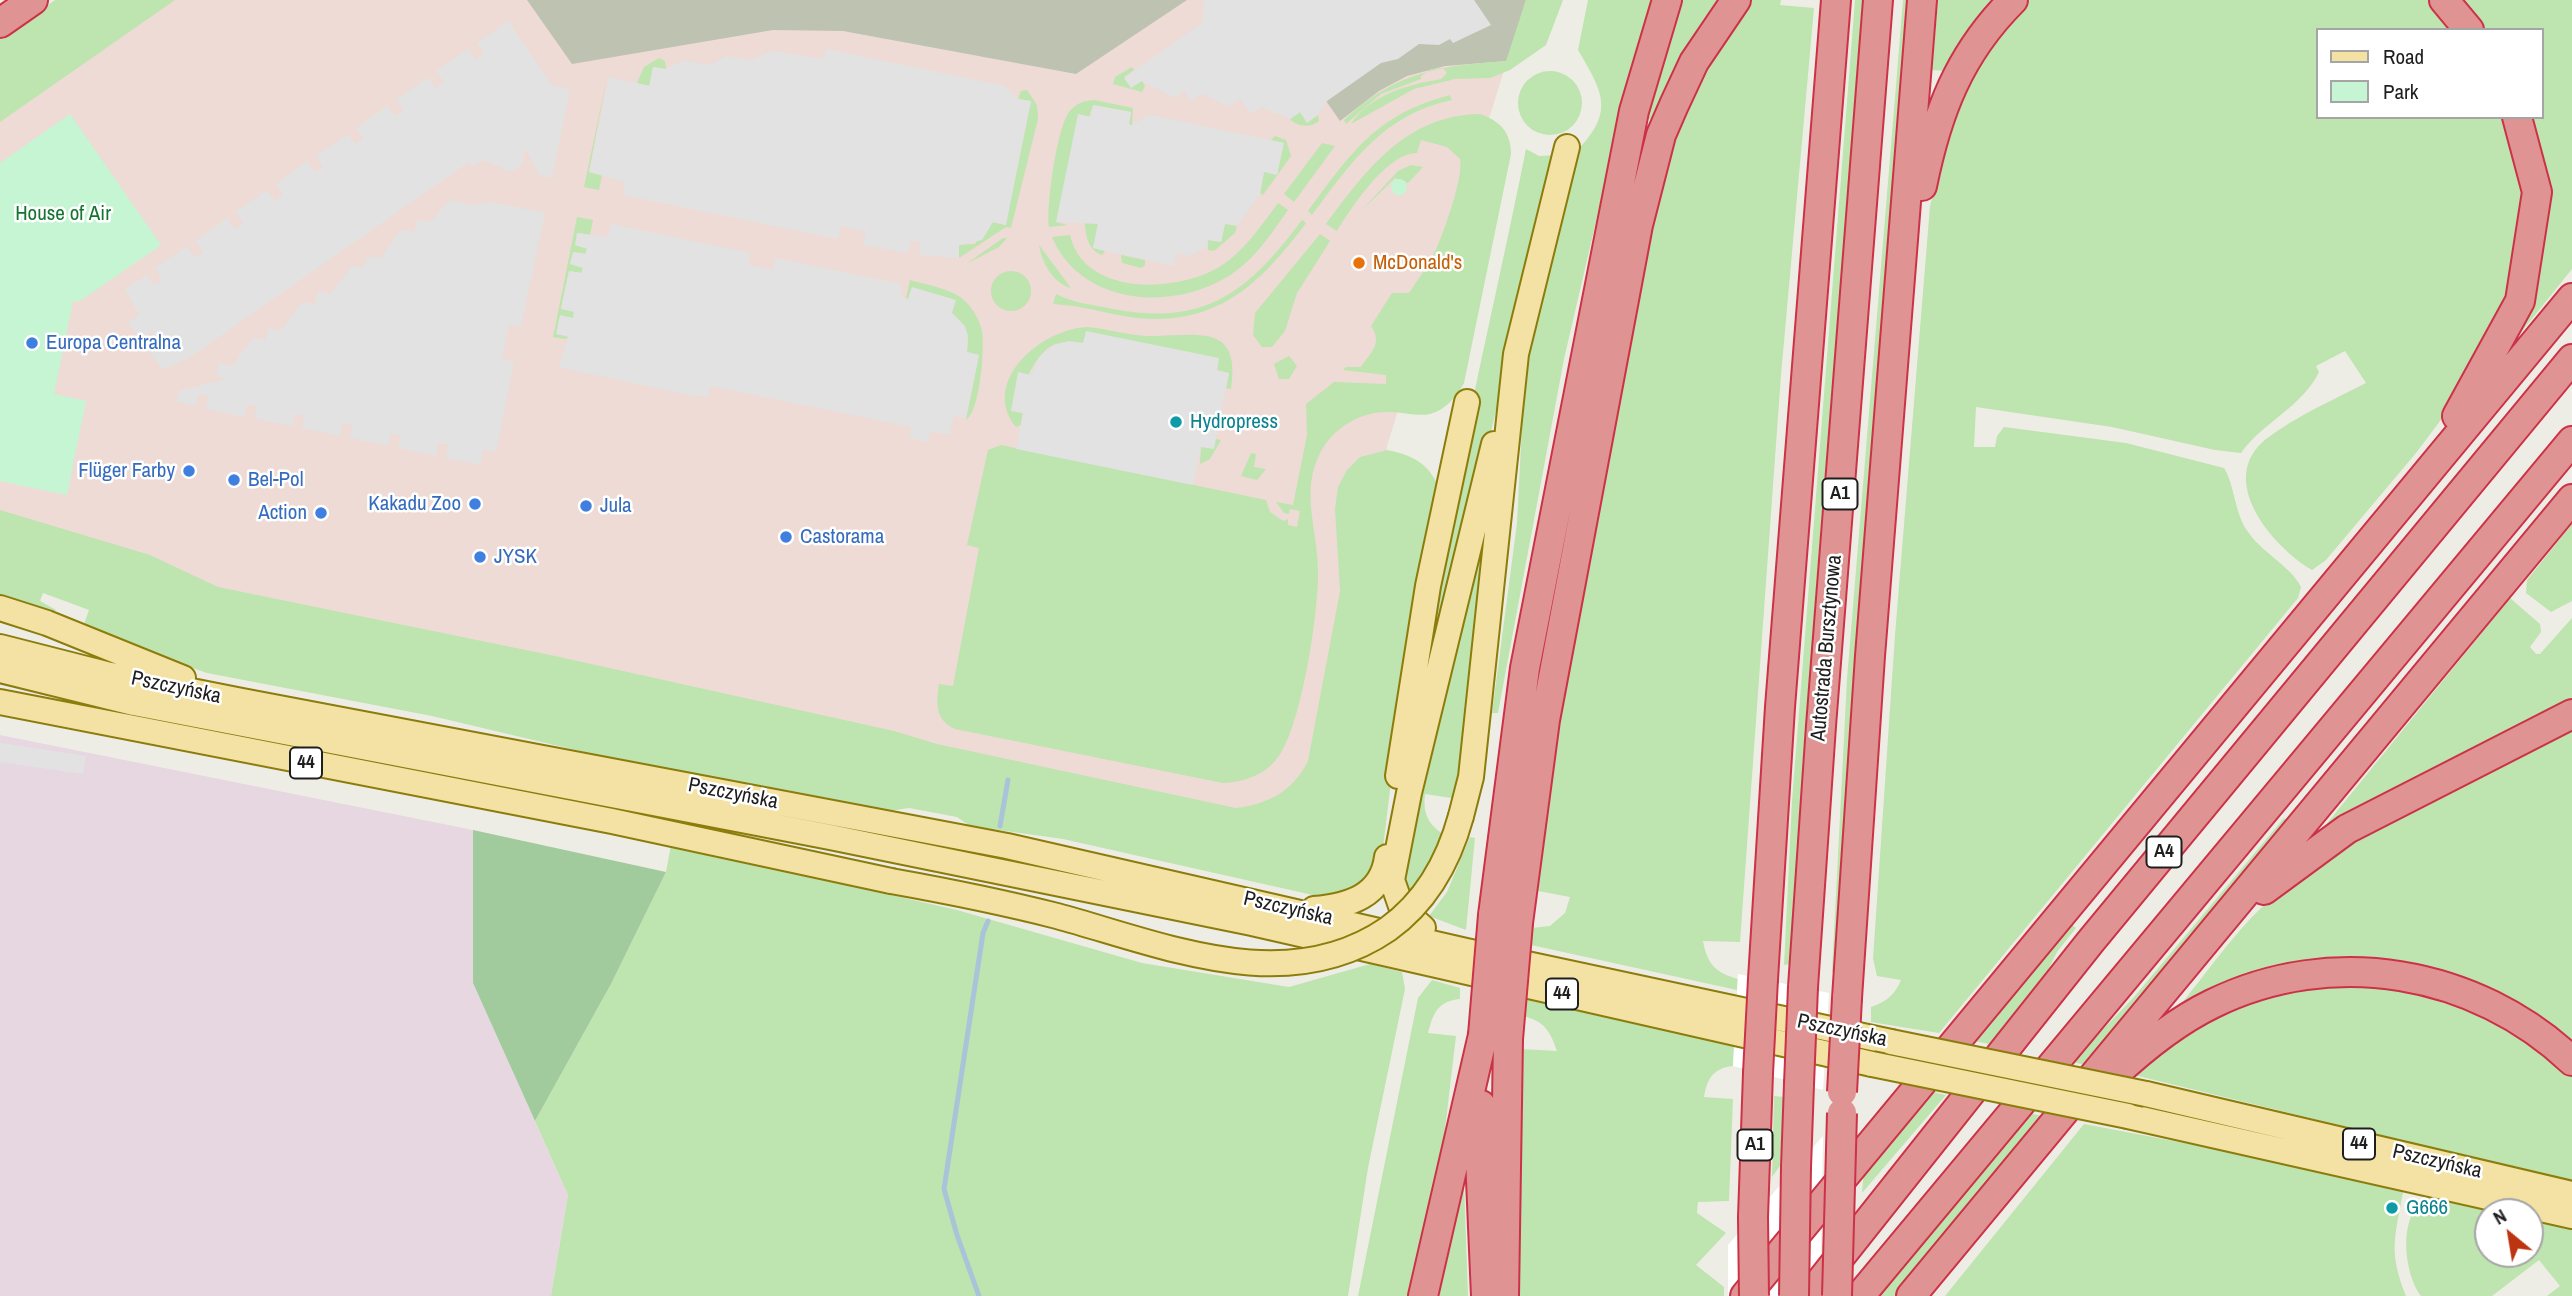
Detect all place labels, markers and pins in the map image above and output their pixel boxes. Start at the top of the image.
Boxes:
place label: McDonald's [1373,250,1462,276]
marker: McDonald's [1351,255,1367,271]
place label: Europa Centralna [46,330,181,356]
marker: Europa Centralna [24,335,40,351]
place label: Hydropress [1190,409,1278,435]
marker: Hydropress [1168,414,1184,430]
place label: Flüger Farby [78,458,175,484]
marker: Flüger Farby [181,463,197,479]
place label: Bel-Pol [248,467,304,493]
marker: Bel-Pol [226,472,242,488]
place label: Kakadu Zoo [368,491,461,517]
place label: Jula [600,493,632,519]
marker: Kakadu Zoo [467,496,483,512]
marker: Jula [578,498,594,514]
place label: Action [258,500,307,526]
marker: Action [313,505,329,521]
place label: Castorama [800,524,884,550]
marker: Castorama [778,529,794,545]
place label: JYSK [494,544,537,570]
marker: JYSK [472,549,488,565]
place label: G666 [2406,1195,2448,1221]
marker: G666 [2384,1200,2400,1216]

